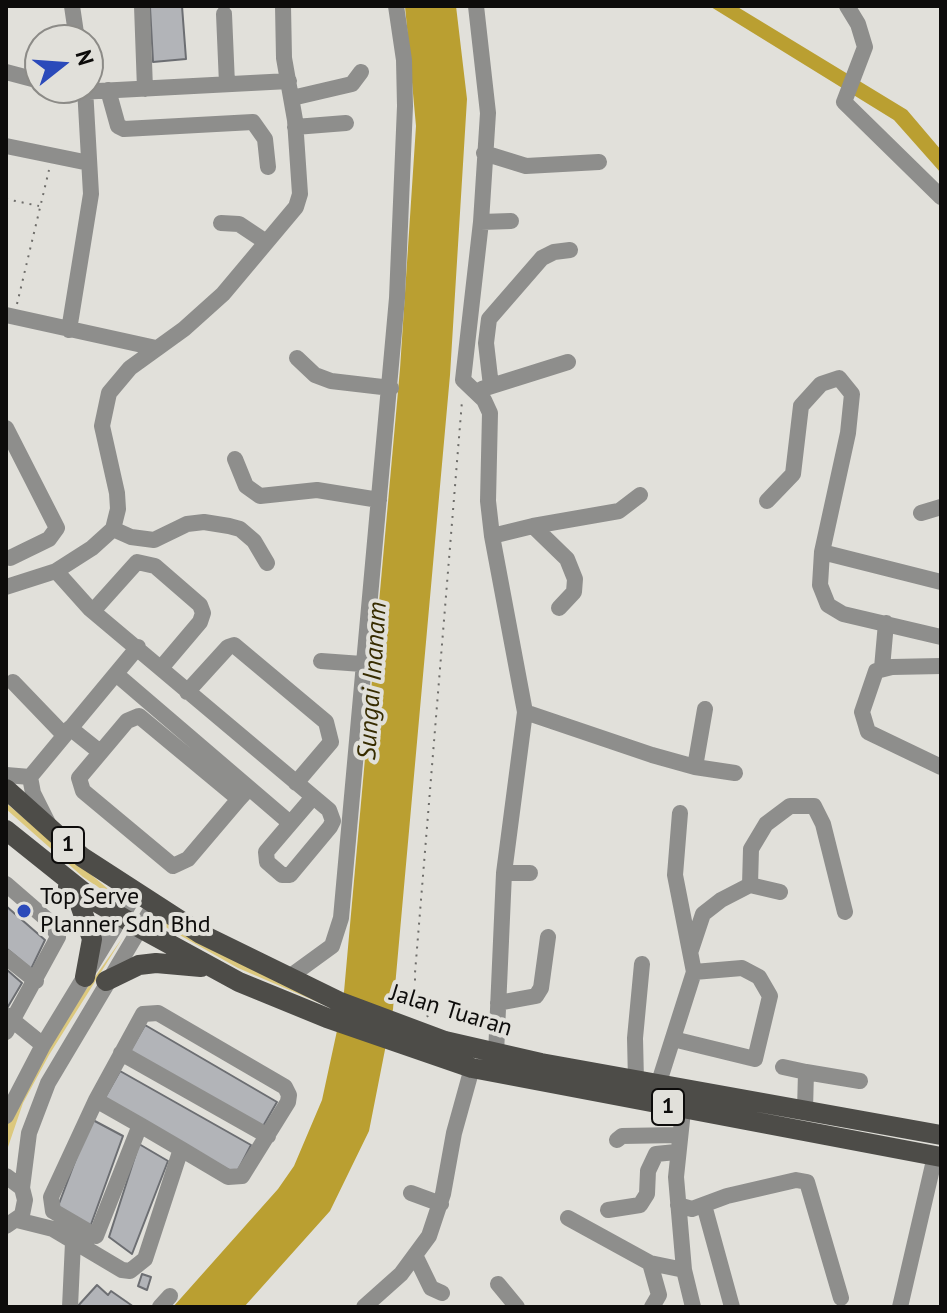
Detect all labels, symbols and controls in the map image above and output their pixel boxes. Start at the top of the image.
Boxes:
north arrow [24,24,104,104]
text: N [70,47,101,69]
water label: Sungai Inanam [352,601,394,761]
road number: 1 [52,827,84,863]
place label: Top Serve Planner Sdn Bhd [40,883,211,939]
marker: Top Serve Planner Sdn Bhd [15,902,33,920]
street label: Jalan Tuaran [386,979,516,1043]
road number: 1 [652,1089,684,1125]

